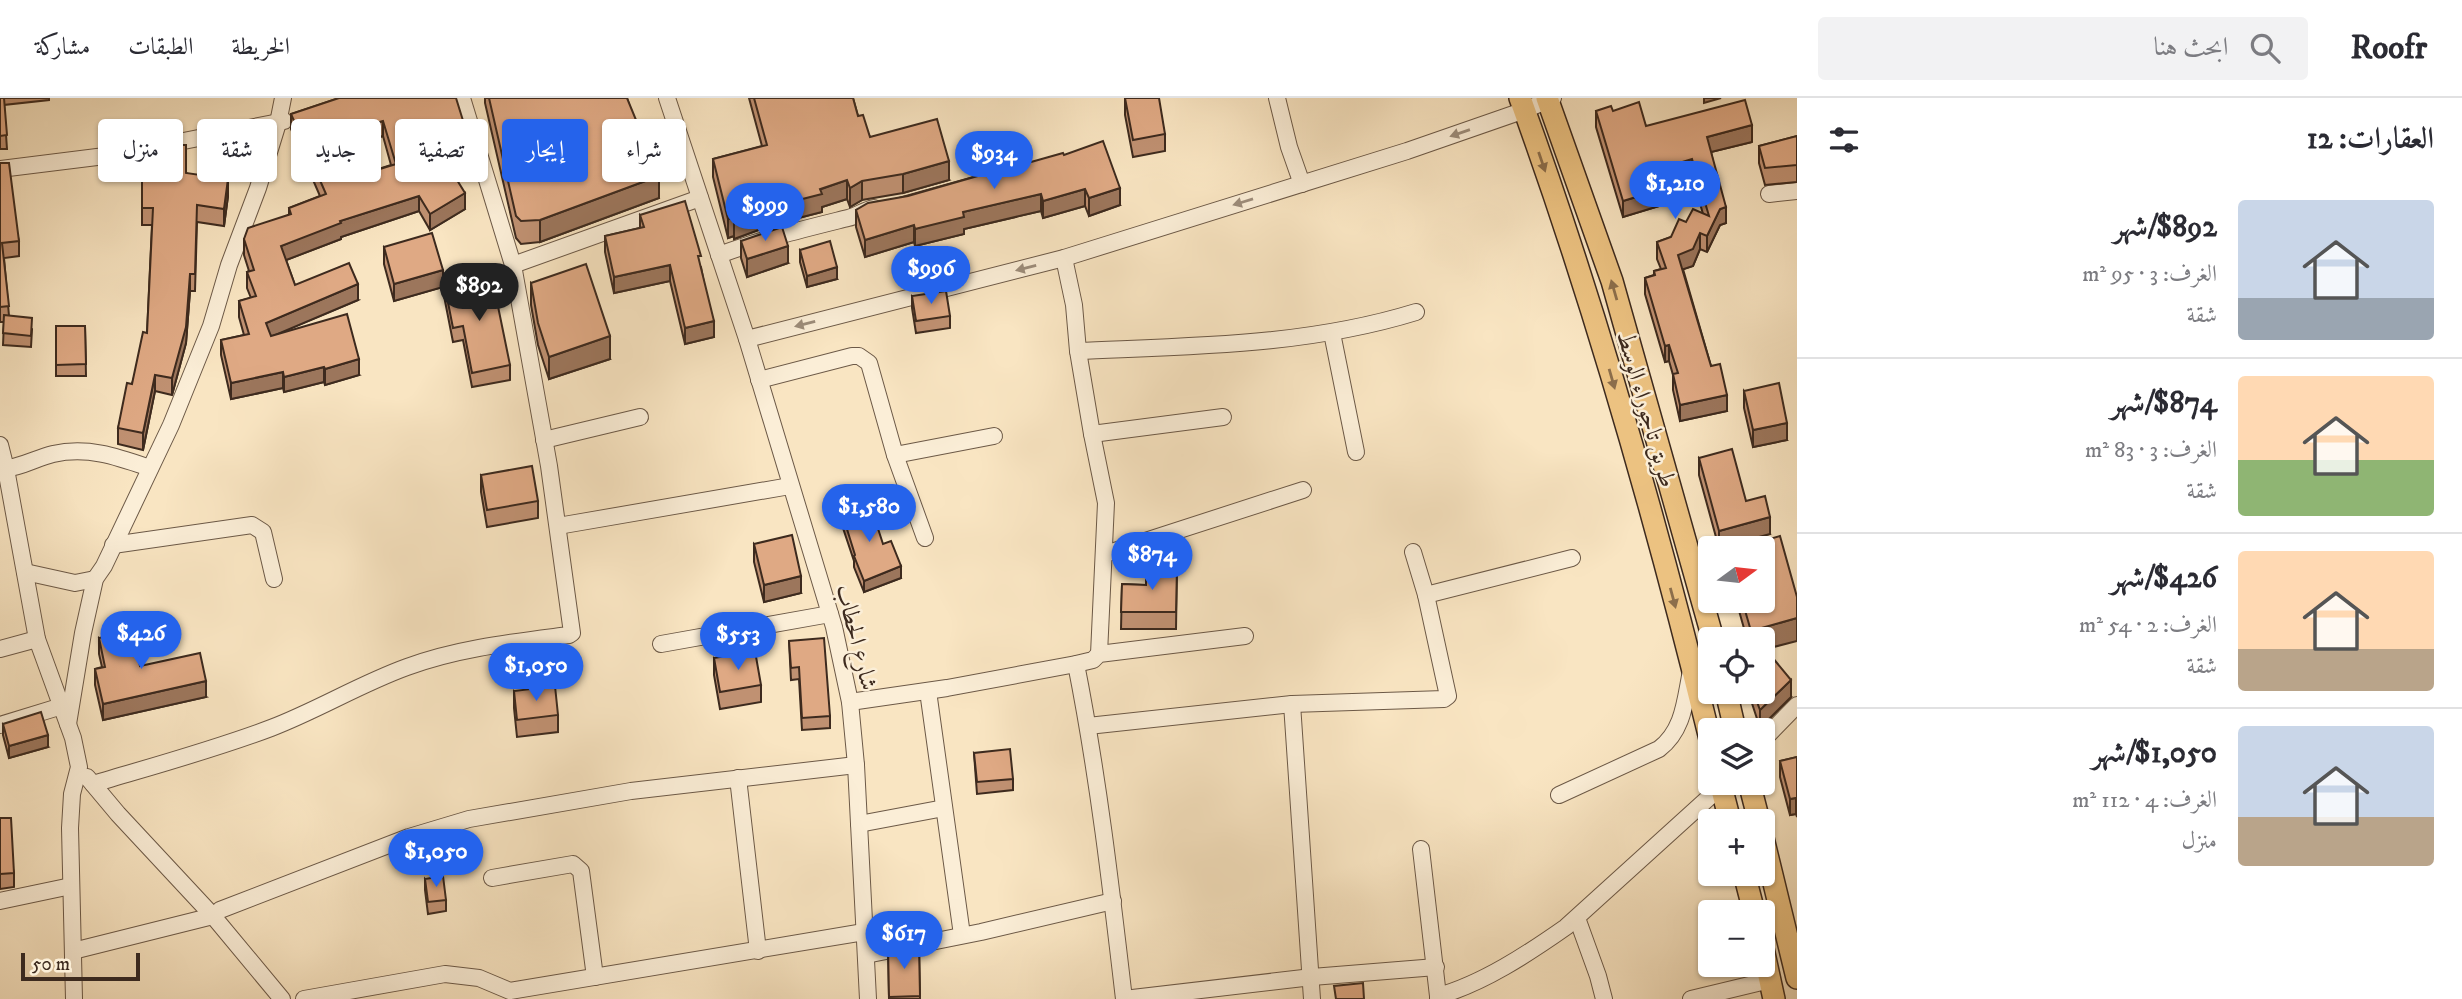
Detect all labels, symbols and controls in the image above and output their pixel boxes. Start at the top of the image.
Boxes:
search box [1818,17,2308,80]
text: Roofr [2350,28,2427,69]
icon: search [2246,29,2284,67]
text: ابحث هنا [2153,31,2228,64]
text: مشاركة [35,32,90,62]
text: الطبقات [128,32,194,62]
text: الخريطة [232,32,290,62]
chip: منزل [98,119,183,182]
chip: شقة [197,119,277,182]
chip: جديد [291,119,381,182]
chip: تصفية [395,119,488,182]
chip: إيجار [502,119,588,182]
chip: شراء [602,119,686,182]
icon: filters [1825,121,1863,159]
text: العقارات: 12 [2307,121,2434,158]
one-way arrow [1450,128,1471,139]
pin: $934 [953,132,1035,191]
text: $934 [971,139,1017,168]
one-way arrow [1538,152,1548,173]
pin: $1,210 [1618,162,1732,221]
text: $1,210 [1645,169,1705,198]
pin: $999 [724,184,806,243]
text: $999 [742,191,788,220]
one-way arrow [1233,197,1254,208]
text: $892/شهر [2113,209,2217,246]
icon: home [2294,228,2378,312]
pin: $996 [890,246,972,306]
text: $996 [907,254,955,283]
text: الغرف: 3 · 95 m² [2082,260,2217,289]
one-way arrow [1015,263,1037,274]
pin: $892 [438,264,520,323]
text: $892 [456,271,502,300]
one-way arrow [1608,279,1619,301]
text: شقة [2187,301,2217,330]
one-way arrow [794,319,816,330]
street label: طريق تاجوراء الوسط [1609,328,1683,491]
one-way arrow [1607,369,1617,390]
text: $874/شهر [2110,385,2217,422]
icon: home [2294,404,2378,488]
text: الغرف: 3 · 83 m² [2085,436,2217,465]
text: شقة [2187,477,2217,506]
pin: $1,580 [812,484,926,544]
text: $1,580 [838,492,900,521]
pin: $874 [1111,532,1193,592]
north arrow [1698,536,1774,612]
map controls [1698,536,1775,977]
text: $874 [1127,540,1177,569]
text: $426/شهر [2110,560,2217,597]
icon: home [2294,579,2378,663]
street label: شارع الحطاب [825,581,884,694]
one-way arrow [1669,588,1679,609]
text: الغرف: 2 · 54 m² [2079,611,2217,640]
pin: $426 [100,612,182,671]
pin: $553 [697,612,779,672]
text: $426 [116,619,166,648]
text: $553 [716,620,760,649]
button: locate [1698,627,1775,704]
pin: $1,050 [479,644,593,703]
text: $1,050 [504,651,568,680]
text: شقة [2187,652,2217,681]
button: layers [1698,718,1775,795]
text: $1,050/شهر [2092,735,2217,772]
icon: home [2294,754,2378,838]
text: الغرف: 4 · 112 m² [2072,786,2217,815]
button: + [1698,809,1775,886]
text: منزل [2182,827,2217,856]
pin: $1,050 [379,830,493,889]
text: $1,050 [404,837,468,866]
button: − [1698,900,1775,977]
pin: $617 [863,912,945,971]
text: $617 [882,919,926,948]
scale bar [21,950,140,982]
text: 50 m [32,953,70,976]

